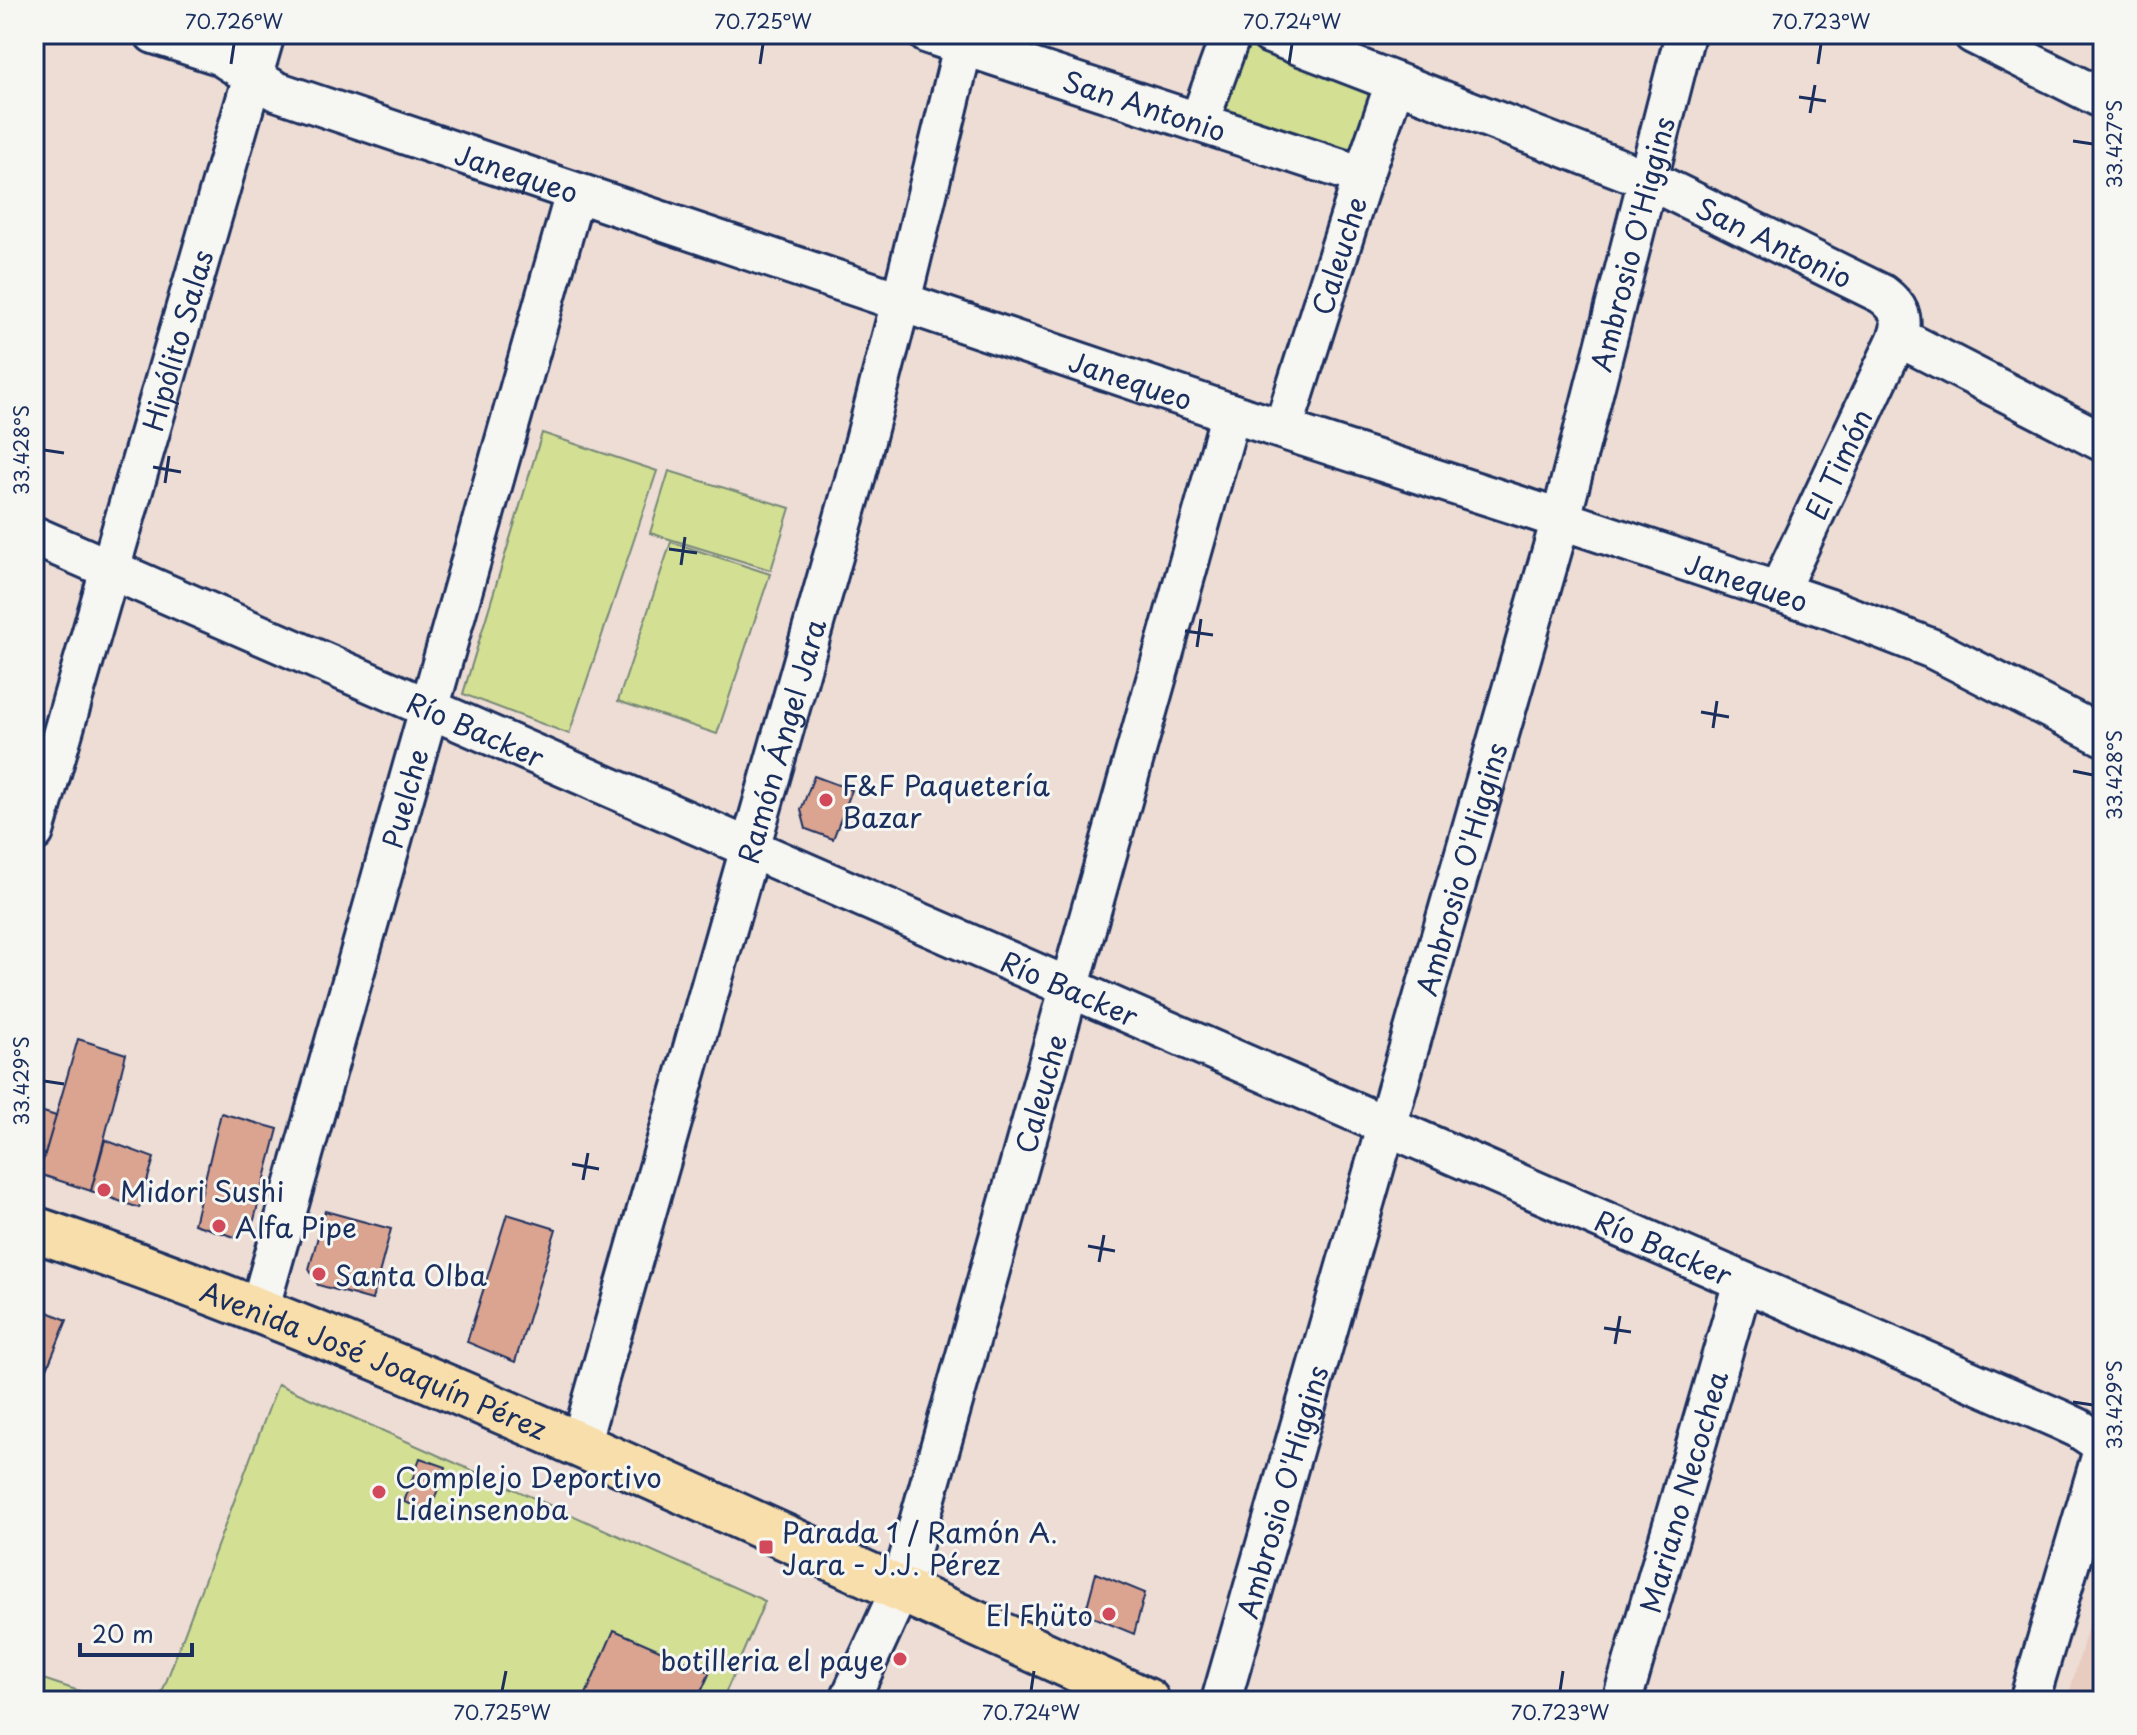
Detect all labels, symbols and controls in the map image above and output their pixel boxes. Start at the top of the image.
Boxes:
text: 70.726°W [185,6,284,36]
text: 70.725°W [714,6,812,36]
text: 70.724°W [1243,6,1341,36]
text: 70.723°W [1772,6,1871,36]
street label: San Antonio [1058,58,1232,151]
text: 33.427°S [2099,99,2129,189]
street label: Ambrosio O'Higgins [1578,112,1685,376]
street label: Janequeo [450,131,584,213]
street label: San Antonio [1689,185,1860,298]
street label: Caleuche [1299,191,1377,320]
street label: Hipólito Salas [130,244,223,436]
street label: Janequeo [1064,338,1198,420]
street label: El Timón [1793,401,1883,527]
text: 33.428°S [6,405,36,495]
street label: Janequeo [1679,541,1814,622]
street label: Ramón Ángel Jara [725,613,836,868]
street label: Río Backer [400,680,551,778]
text: 33.428°S [2099,730,2129,820]
street label: Ambrosio O'Higgins [1404,737,1517,1000]
street label: Puelche [369,743,438,853]
place label: F&F Paquetería Bazar [842,763,1050,838]
marker: F&F Paquetería Bazar [817,791,835,809]
street label: Río Backer [994,939,1145,1037]
street label: Caleuche [1002,1029,1077,1158]
text: 33.429°S [6,1036,36,1126]
place label: Midori Sushi [120,1169,284,1212]
marker: Midori Sushi [95,1181,113,1199]
street label: Río Backer [1588,1198,1739,1296]
place label: Alfa Pipe [235,1205,357,1248]
marker: Alfa Pipe [210,1217,228,1235]
place label: Santa Olba [335,1253,488,1296]
marker: Santa Olba [310,1265,328,1283]
street label: Avenida José Joaquín Pérez [195,1269,554,1449]
street label: Ambrosio O'Higgins [1224,1360,1338,1623]
text: 33.429°S [2099,1360,2129,1450]
street label: Mariano Necochea [1627,1365,1738,1618]
place label: Complejo Deportivo Lideinsenoba [395,1455,662,1530]
marker: Complejo Deportivo Lideinsenoba [370,1483,388,1501]
place label: Parada 1 / Ramón A. Jara - J.J. Pérez [782,1510,1058,1585]
marker: Parada 1 / Ramón A. Jara - J.J. Pérez [757,1538,775,1556]
place label: El Fhüto [986,1593,1093,1636]
marker: El Fhüto [1100,1605,1118,1623]
scale bar [80,1607,192,1657]
text: 20 m [92,1615,154,1651]
place label: botilleria el paye [661,1638,884,1681]
marker: botilleria el paye [891,1650,909,1668]
text: 70.725°W [453,1697,551,1727]
text: 70.724°W [982,1697,1080,1727]
text: 70.723°W [1511,1697,1610,1727]

